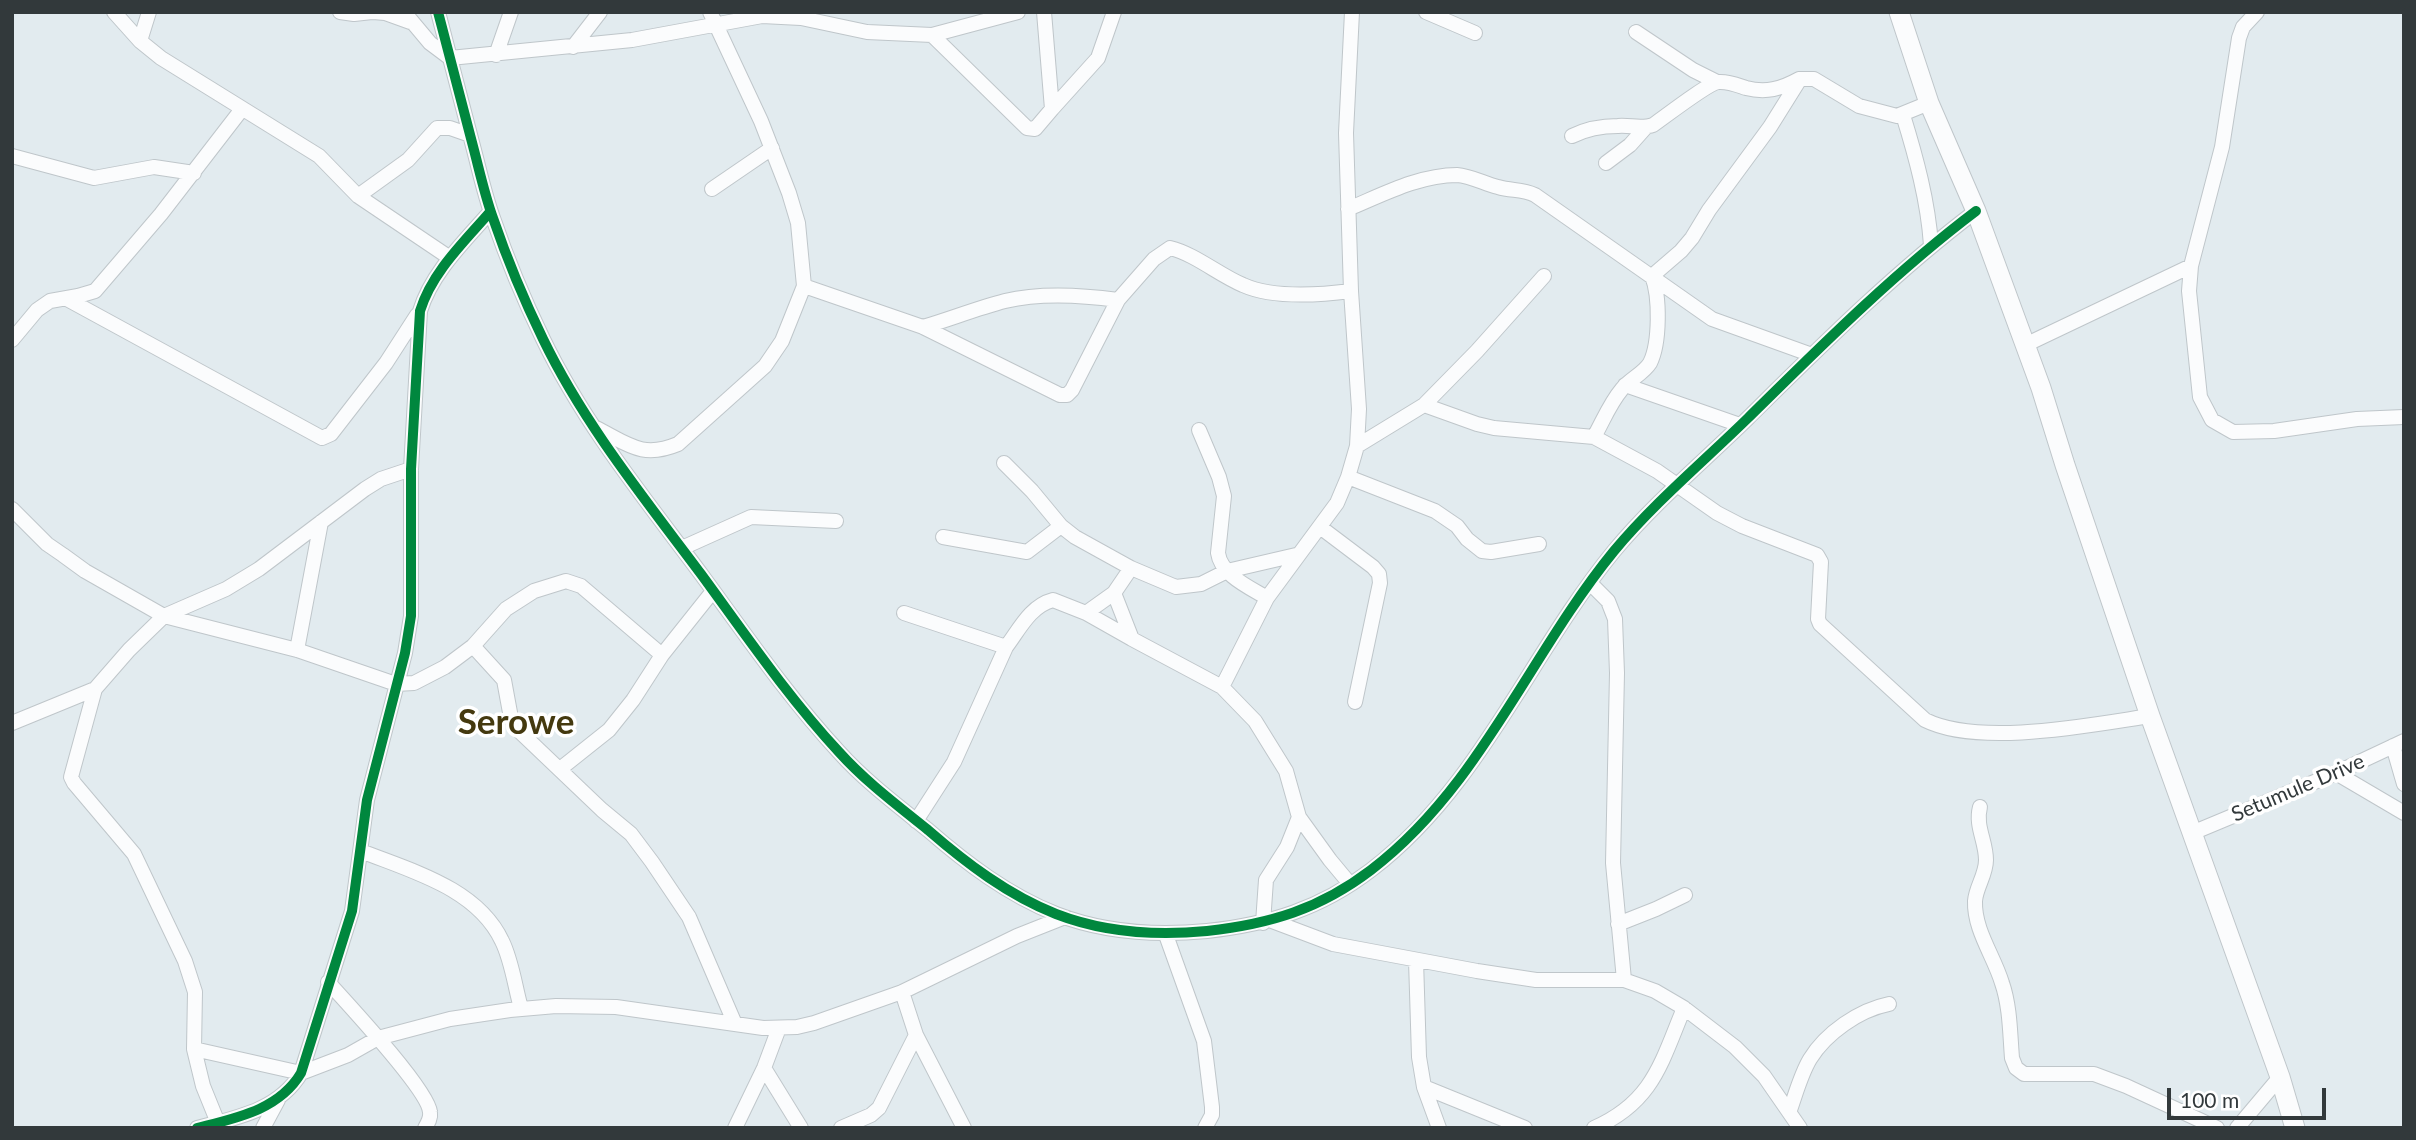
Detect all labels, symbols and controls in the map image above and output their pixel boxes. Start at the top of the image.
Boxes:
district label: Serowe [458,702,574,744]
street label: Setumule Drive [2228,749,2368,827]
scale bar [2171,1074,2330,1118]
text: 100 m [2180,1087,2239,1112]

